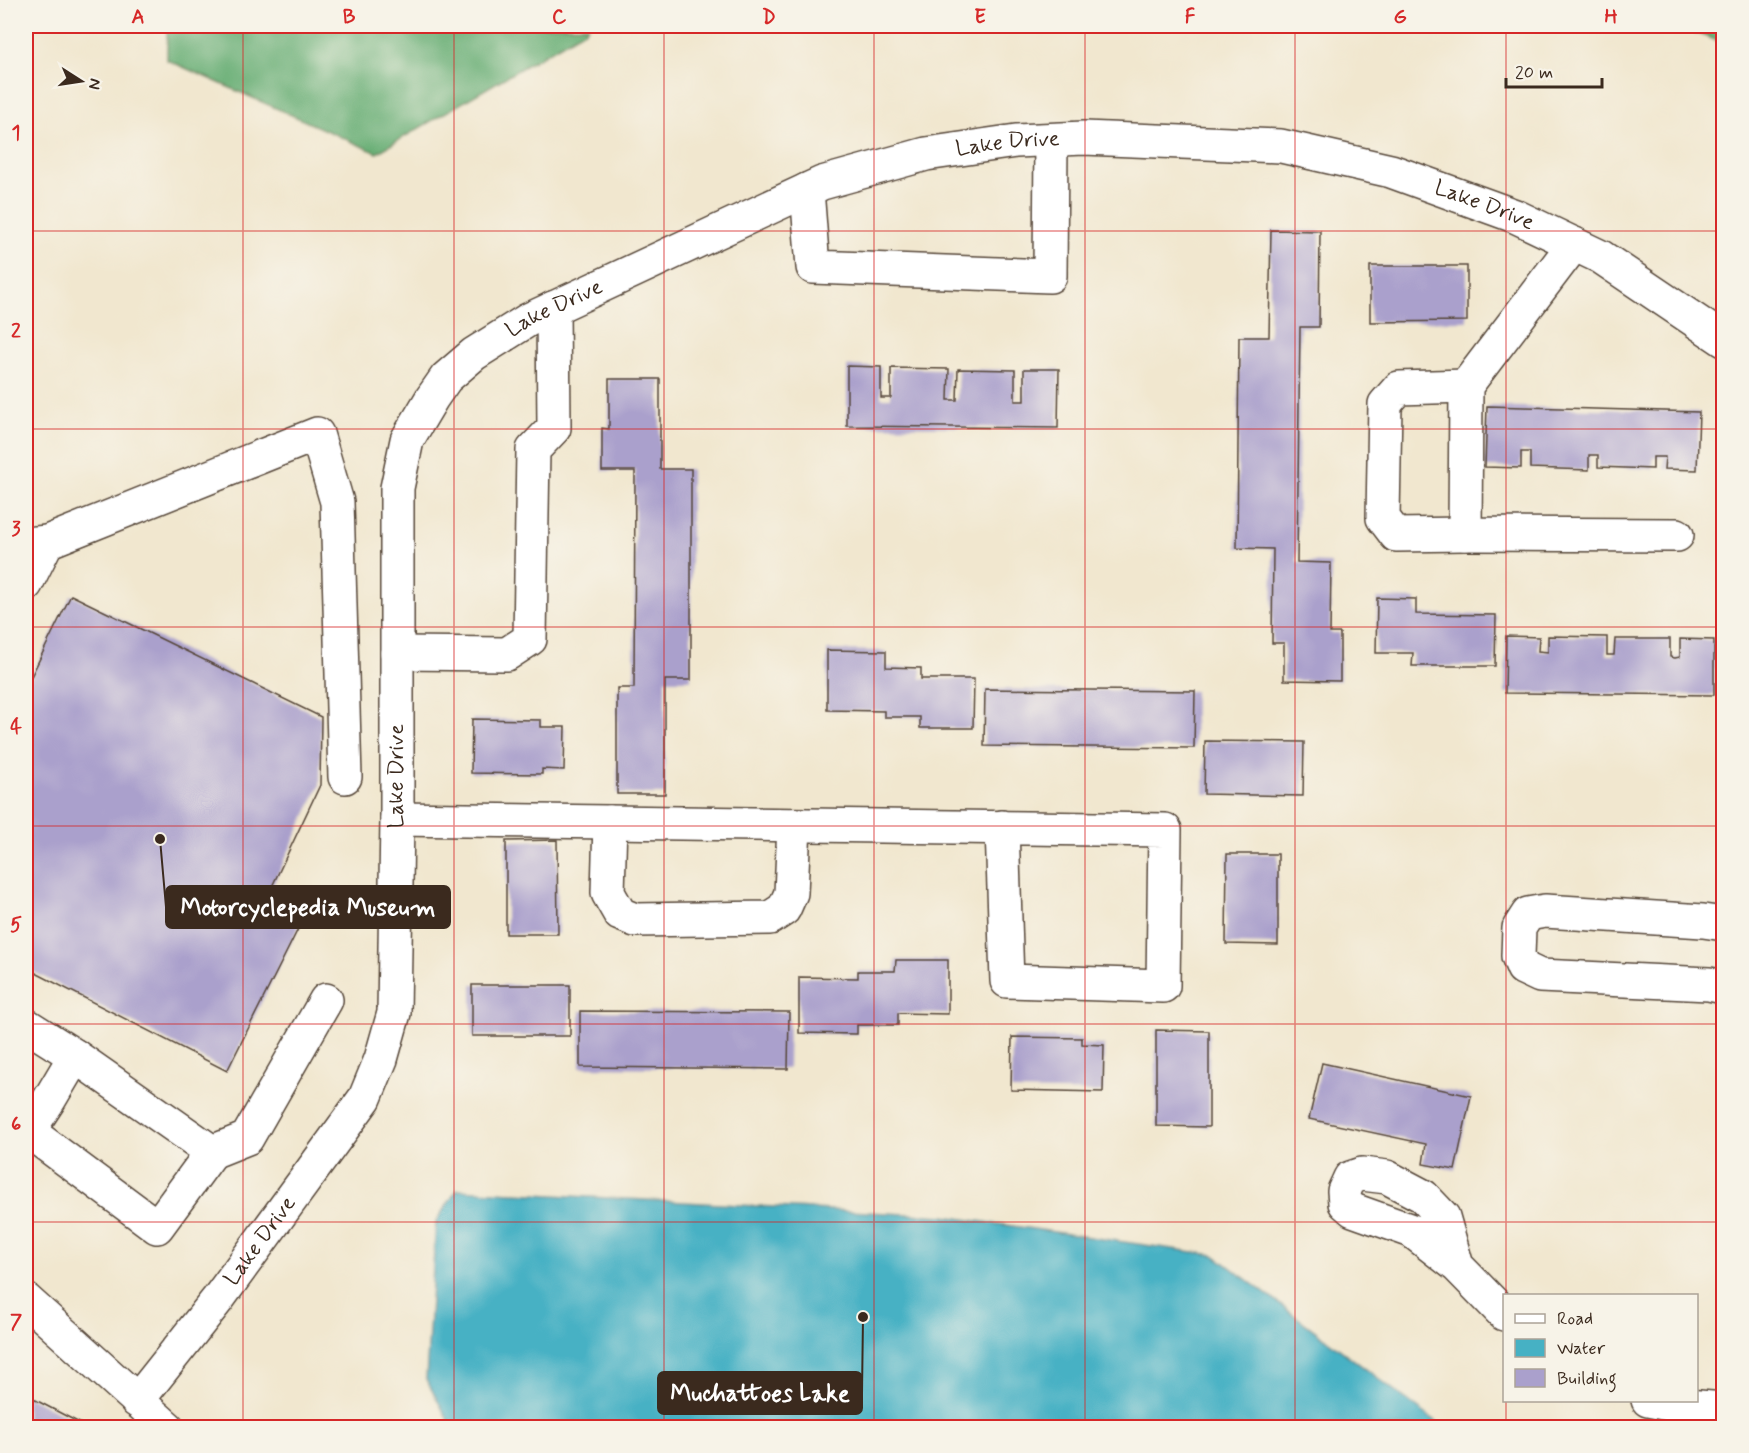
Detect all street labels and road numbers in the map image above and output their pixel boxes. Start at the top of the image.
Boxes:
street label: Lake Drive [954,125,1060,164]
street label: Lake Drive [1431,174,1539,237]
street label: Lake Drive [501,273,607,344]
street label: Lake Drive [383,724,411,829]
street label: Lake Drive [218,1191,303,1291]

